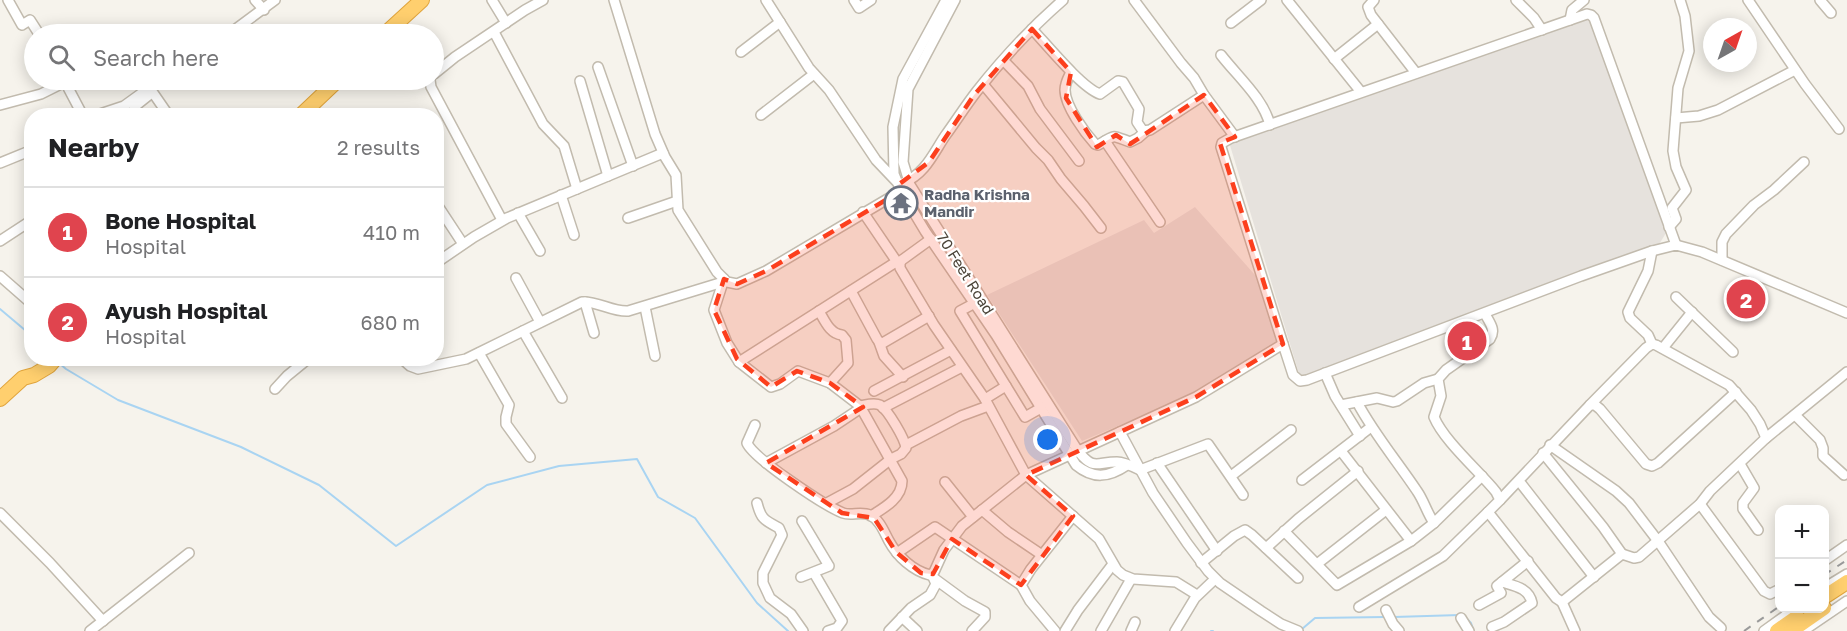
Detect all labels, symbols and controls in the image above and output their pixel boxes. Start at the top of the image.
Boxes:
north arrow [1703,18,1757,72]
search box [24,24,444,90]
icon: search [45,41,78,74]
text: Search here [93,44,219,71]
text: Nearby [48,132,139,163]
text: 2 results [337,135,420,159]
temple icon: Radha Krishna Mandir [883,185,919,221]
place label: Radha Krishna Mandir [924,185,1030,220]
text: Bone Hospital [105,207,256,234]
text: 1 [62,220,73,244]
text: 410 m [363,220,420,244]
street label: 70 Feet Road [934,229,998,317]
text: Hospital [105,234,186,258]
pin: 2 [1726,276,1766,322]
text: Ayush Hospital [105,297,268,324]
text: 2 [61,310,74,334]
text: 680 m [361,310,420,334]
pin: 1 [1448,318,1486,364]
text: Hospital [105,324,186,348]
your location [1033,425,1062,454]
map controls [1775,505,1829,613]
button: + [1775,505,1829,559]
button: − [1775,559,1829,613]

